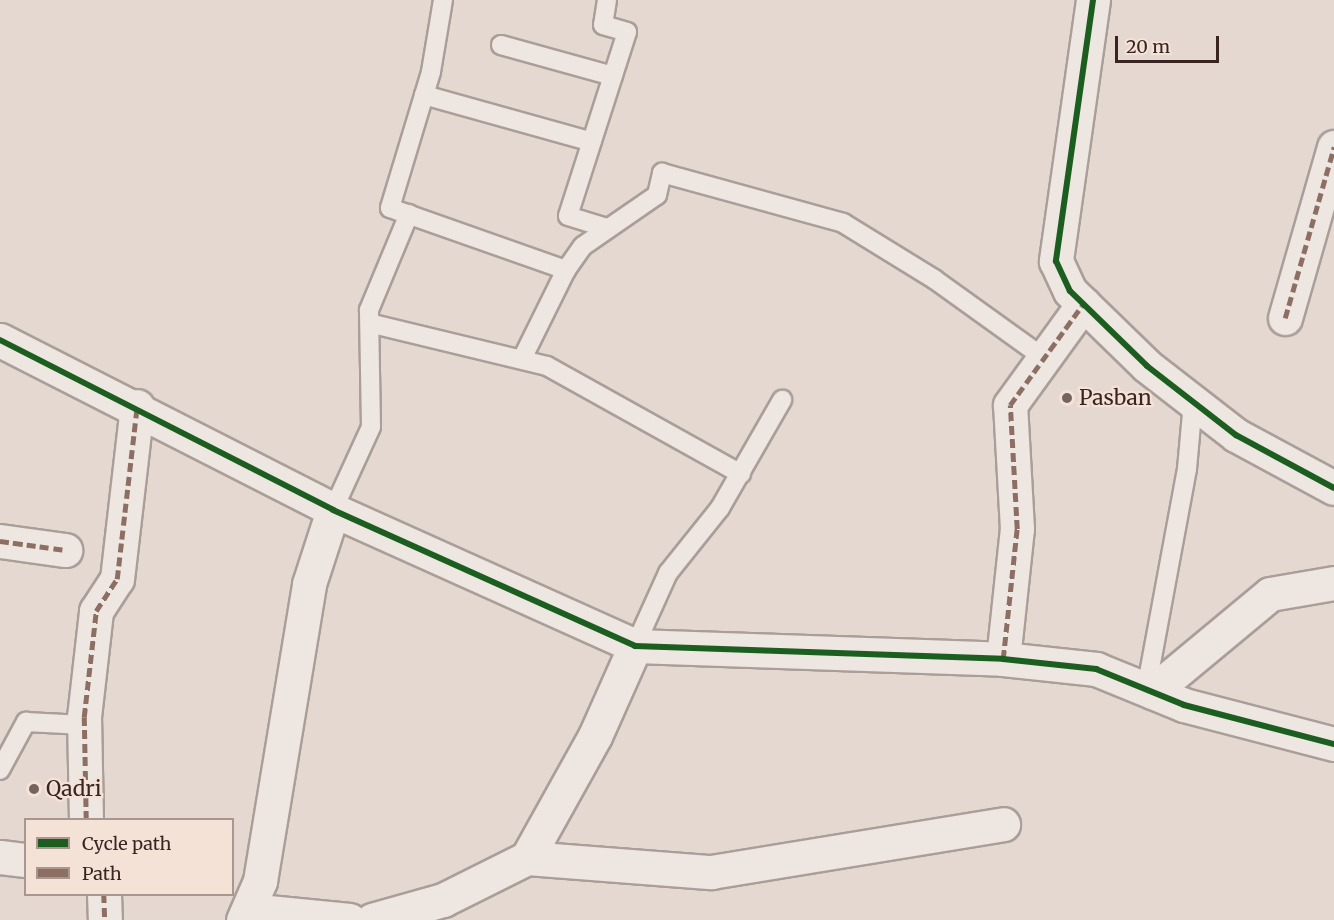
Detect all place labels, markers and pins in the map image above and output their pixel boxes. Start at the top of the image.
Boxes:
place label: Pasban [1079,385,1152,411]
marker: Pasban [1060,391,1074,405]
place label: Qadri [46,776,102,802]
marker: Qadri [27,782,41,796]

